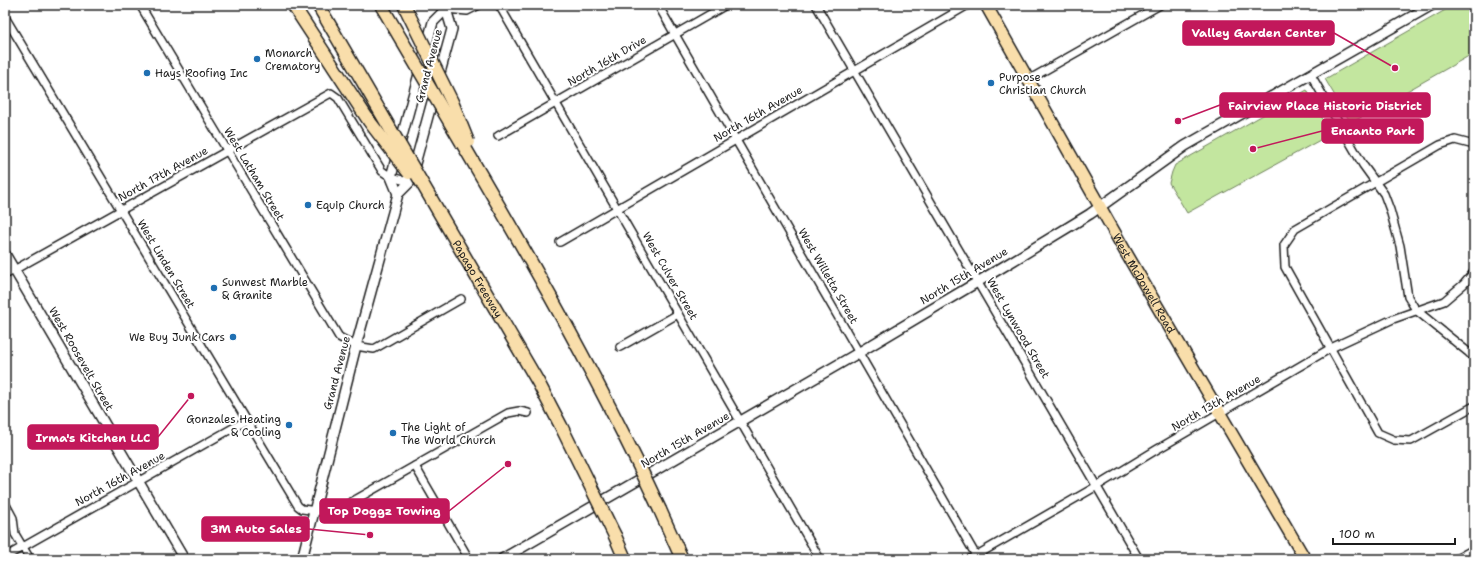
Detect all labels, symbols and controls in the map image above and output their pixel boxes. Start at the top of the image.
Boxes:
callout: Valley Garden Center [1183,21,1334,45]
text: Valley Garden Center [1192,25,1327,41]
street label: Grand Avenue [412,27,446,105]
street label: North 16th Drive [565,32,649,90]
place label: Monarch Crematory [265,46,320,74]
marker: Monarch Crematory [252,54,262,64]
place label: Hays Roofing Inc [155,66,248,81]
marker: Hays Roofing Inc [142,68,152,78]
place label: Purpose Christian Church [999,70,1087,98]
marker: Purpose Christian Church [986,78,996,88]
street label: North 16th Avenue [711,82,805,146]
callout: Fairview Place Historic District [1220,93,1430,117]
text: Fairview Place Historic District [1228,98,1422,114]
callout: Encanto Park [1322,119,1423,143]
text: Encanto Park [1331,123,1416,139]
street label: West Latham Street [220,125,288,224]
street label: North 17th Avenue [115,143,211,205]
place label: Equip Church [316,198,385,213]
marker: Equip Church [303,200,313,210]
street label: West Linden Street [133,217,199,311]
street label: West Willetta Street [794,225,862,327]
street label: West Culver Street [639,229,701,323]
street label: West McDowell Road [1109,231,1179,336]
street label: Papago Freeway [449,237,506,320]
street label: North 15th Avenue [917,244,1011,308]
place label: Sunwest Marble & Granite [222,275,308,303]
street label: West Lynwood Street [983,275,1053,381]
marker: Sunwest Marble & Granite [209,283,219,293]
street label: West Roosevelt Street [45,304,117,414]
place label: We Buy Junk Cars [129,330,225,345]
marker: We Buy Junk Cars [228,332,238,342]
street label: Grand Avenue [320,334,354,412]
street label: North 13th Avenue [1169,371,1263,435]
street label: North 15th Avenue [638,408,732,472]
place label: Gonzales Heating & Cooling [186,412,281,440]
marker: Gonzales Heating & Cooling [284,420,294,430]
place label: The Light of The World Church [401,420,496,448]
callout: Irma's Kitchen LLC [28,425,158,449]
marker: The Light of The World Church [388,428,398,438]
text: Irma's Kitchen LLC [36,430,150,446]
street label: North 16th Avenue [72,448,168,510]
callout: Top Doggz Towing [320,499,449,523]
text: Top Doggz Towing [327,503,441,519]
callout: 3M Auto Sales [202,517,309,541]
scale bar [1333,520,1455,546]
text: 3M Auto Sales [210,521,302,537]
text: 100 m [1339,526,1375,542]

